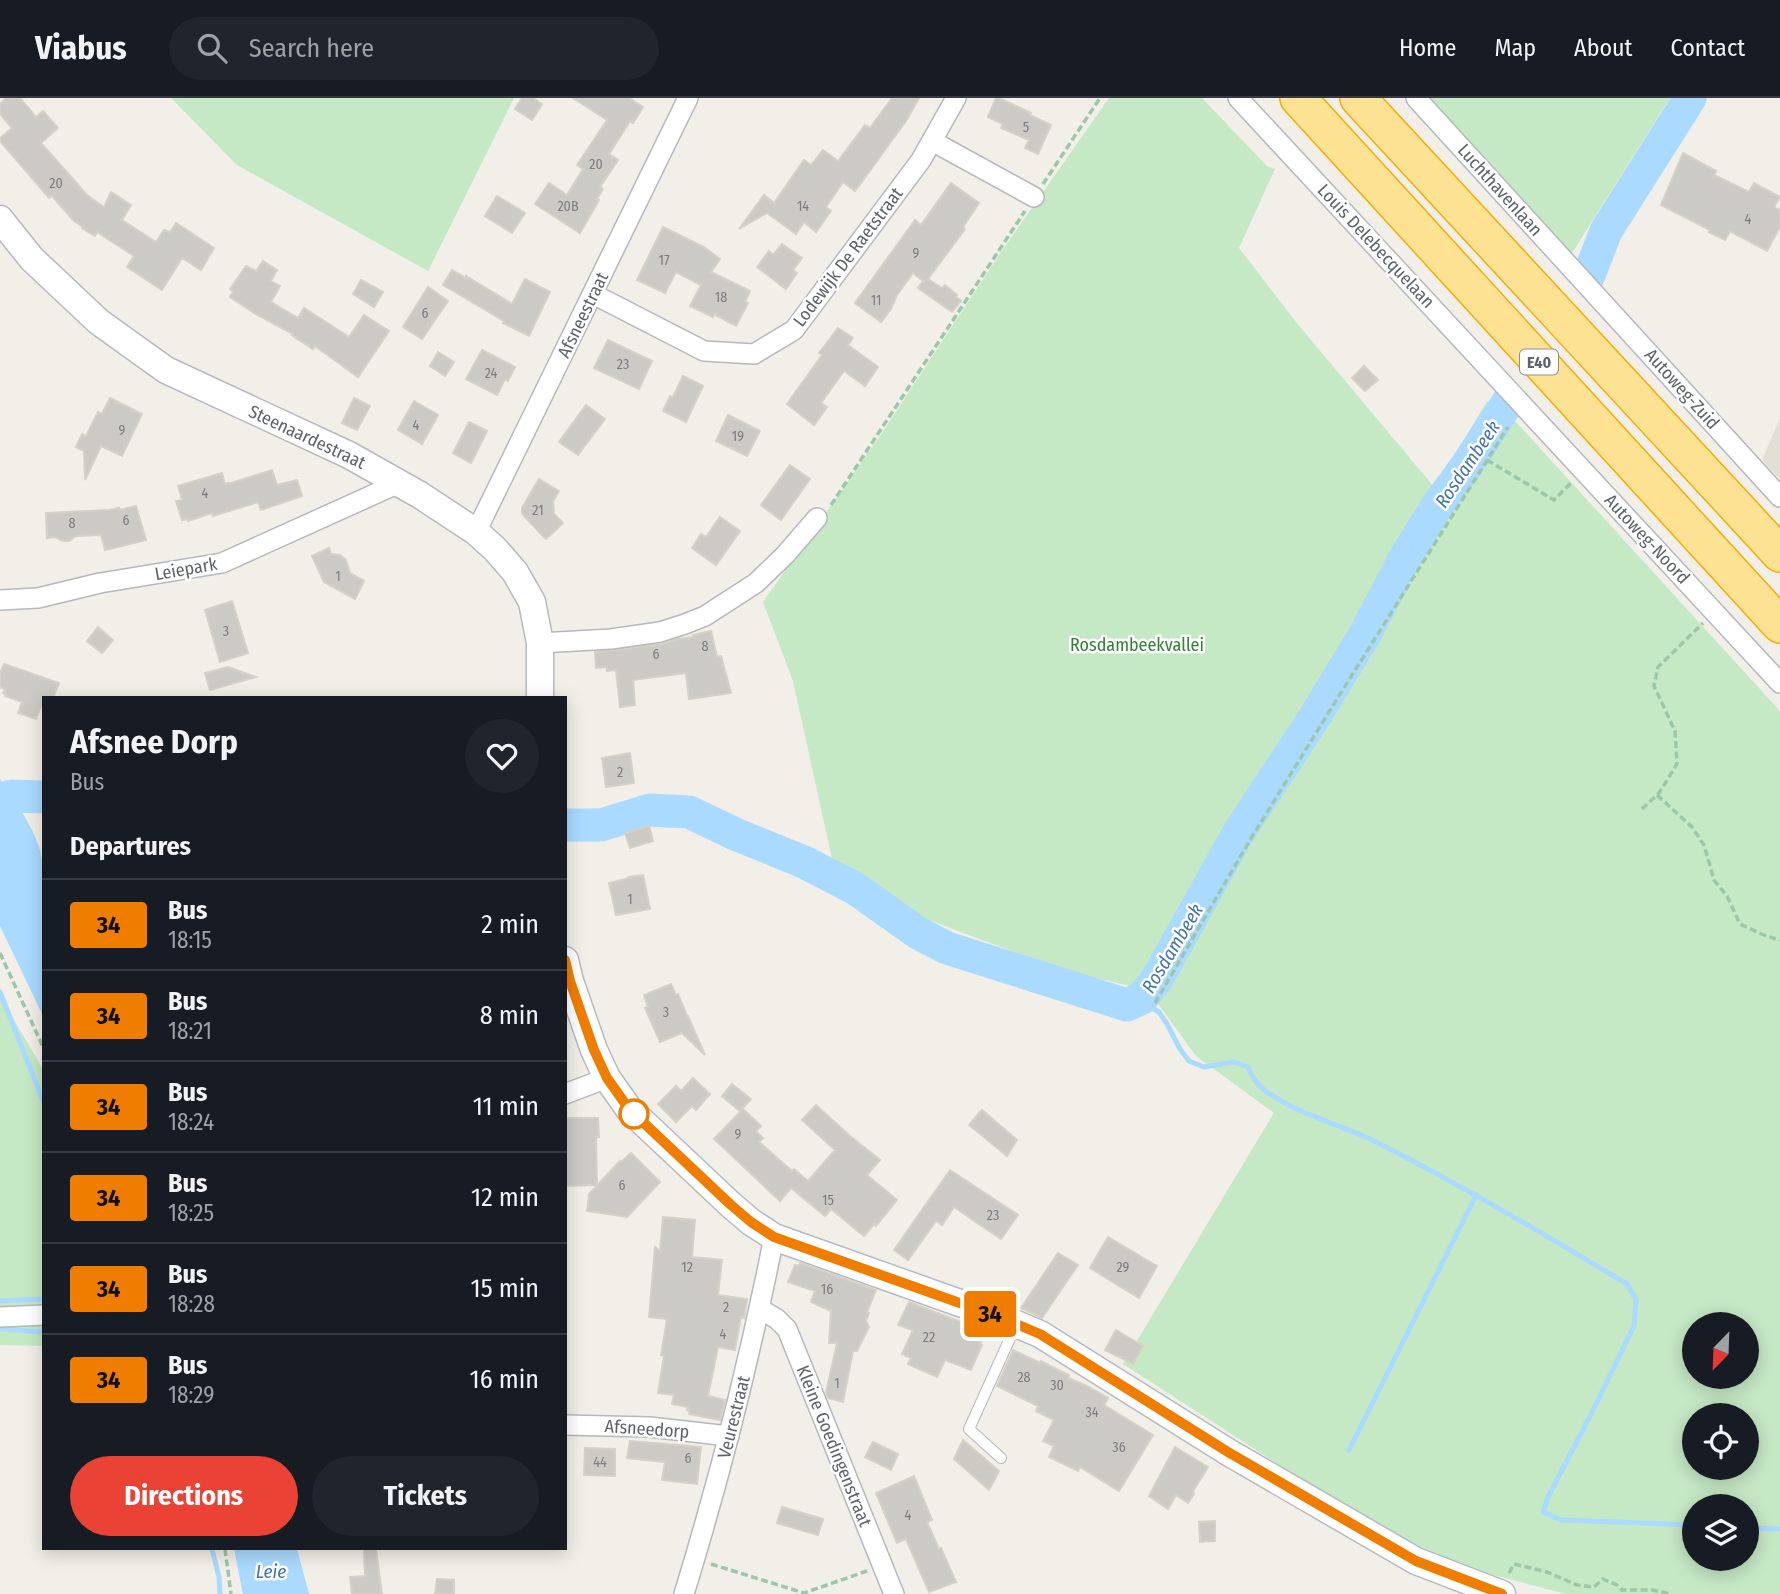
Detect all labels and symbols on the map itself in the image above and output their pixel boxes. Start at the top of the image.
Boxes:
house number: 5 [1023,119,1029,136]
street label: Luchthavenlaan [1453,139,1547,241]
house number: 20 [589,156,603,173]
house number: 20 [49,175,63,192]
street label: Louis Delebecquelaan [1313,180,1439,312]
street label: Lodewijk De Raetstraat [788,183,908,331]
house number: 20B [557,198,579,215]
house number: 14 [797,198,809,215]
house number: 4 [1745,211,1752,228]
house number: 9 [913,245,920,262]
house number: 17 [658,252,670,269]
street label: Afsneestraat [553,268,613,361]
house number: 18 [715,289,727,306]
house number: 11 [871,292,881,309]
house number: 6 [422,305,429,322]
street label: Autoweg-Zuid [1640,344,1724,434]
road number: E40 [1520,350,1558,374]
house number: 23 [617,356,629,373]
house number: 24 [485,365,498,382]
street label: Steenaardestraat [245,400,369,474]
water label: Rosdambeek [1430,416,1505,512]
house number: 4 [413,417,420,434]
house number: 9 [119,422,126,439]
house number: 19 [732,428,744,445]
house number: 4 [202,485,209,502]
street label: Autoweg-Noord [1600,489,1694,589]
house number: 21 [532,502,544,519]
house number: 6 [123,512,130,529]
house number: 8 [69,515,76,532]
street label: Leiepark [153,553,219,585]
house number: 1 [335,568,341,585]
house number: 3 [223,623,229,640]
park label: Rosdambeekvallei [1070,634,1204,656]
house number: 8 [702,638,709,655]
house number: 6 [653,646,660,663]
house number: 2 [617,764,623,781]
house number: 1 [627,891,633,908]
water label: Rosdambeek [1137,900,1208,997]
house number: 3 [663,1004,669,1021]
unlabelled marker [619,1099,649,1129]
house number: 9 [735,1126,742,1143]
house number: 6 [619,1177,626,1194]
house number: 15 [822,1192,834,1209]
house number: 23 [987,1207,999,1224]
house number: 12 [681,1259,693,1276]
house number: 29 [1117,1259,1130,1276]
house number: 16 [821,1281,833,1298]
line badge: 34 [958,1291,1021,1337]
house number: 2 [723,1299,729,1316]
north arrow [1682,1312,1759,1390]
house number: 4 [720,1326,727,1343]
house number: 22 [923,1329,935,1346]
street label: Kleine Goedingenstraat [792,1362,876,1530]
house number: 28 [1017,1369,1031,1386]
street label: Veurestraat [713,1373,755,1461]
house number: 1 [834,1375,840,1392]
house number: 30 [1050,1377,1064,1394]
house number: 34 [1085,1404,1099,1421]
street label: Afsneedorp [604,1415,690,1443]
house number: 36 [1112,1439,1126,1456]
house number: 6 [685,1450,692,1467]
house number: 44 [593,1454,607,1471]
house number: 4 [905,1507,912,1524]
water label: Leie [256,1560,286,1583]

